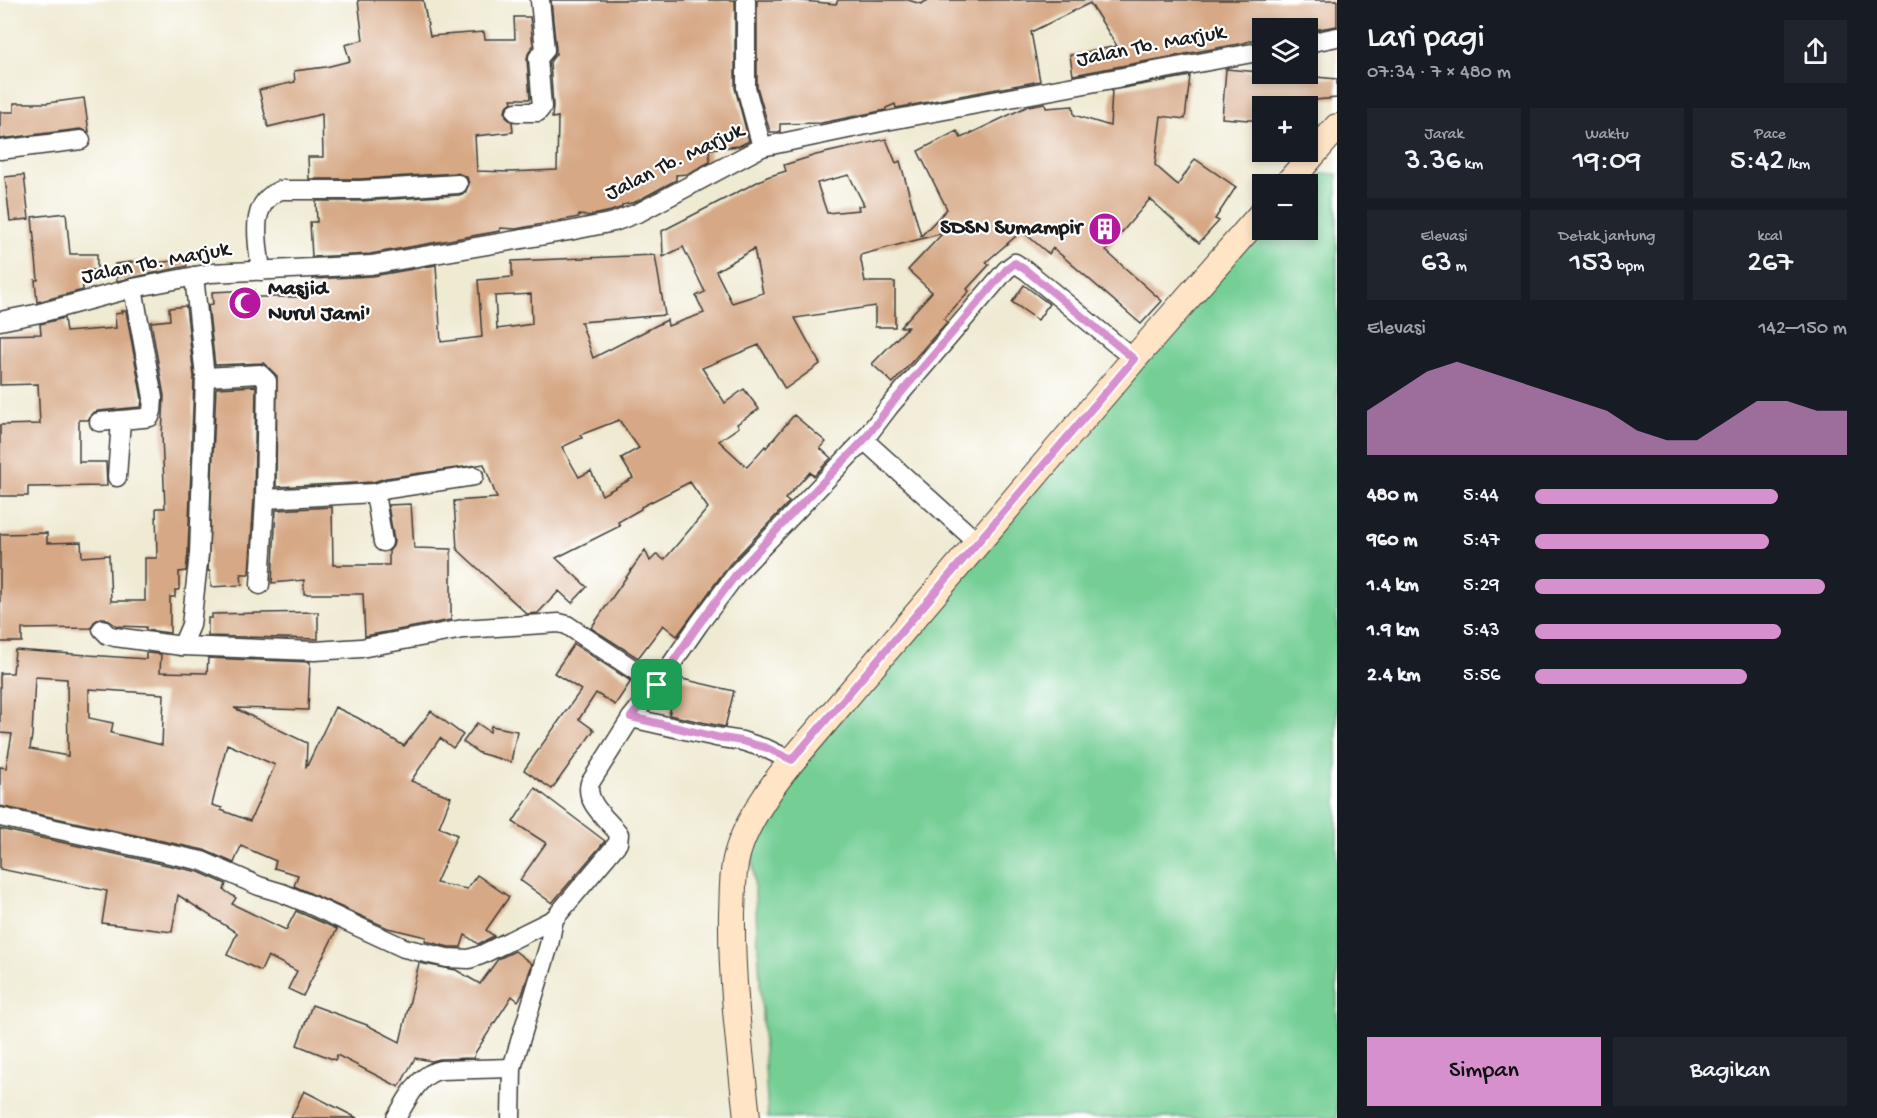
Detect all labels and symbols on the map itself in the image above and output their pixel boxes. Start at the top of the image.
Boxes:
street label: Jalan Tb. Marjuk [1075,19,1230,74]
street label: Jalan Tb. Marjuk [602,117,750,208]
building icon: SDSN Sumampir [1087,211,1123,247]
place label: SDSN Sumampir [940,216,1084,242]
street label: Jalan Tb. Marjuk [80,236,235,291]
place label: Masjid Nurul Jami' [268,277,371,328]
mosque icon: Masjid Nurul Jami' [227,285,263,321]
pin [631,659,682,710]

